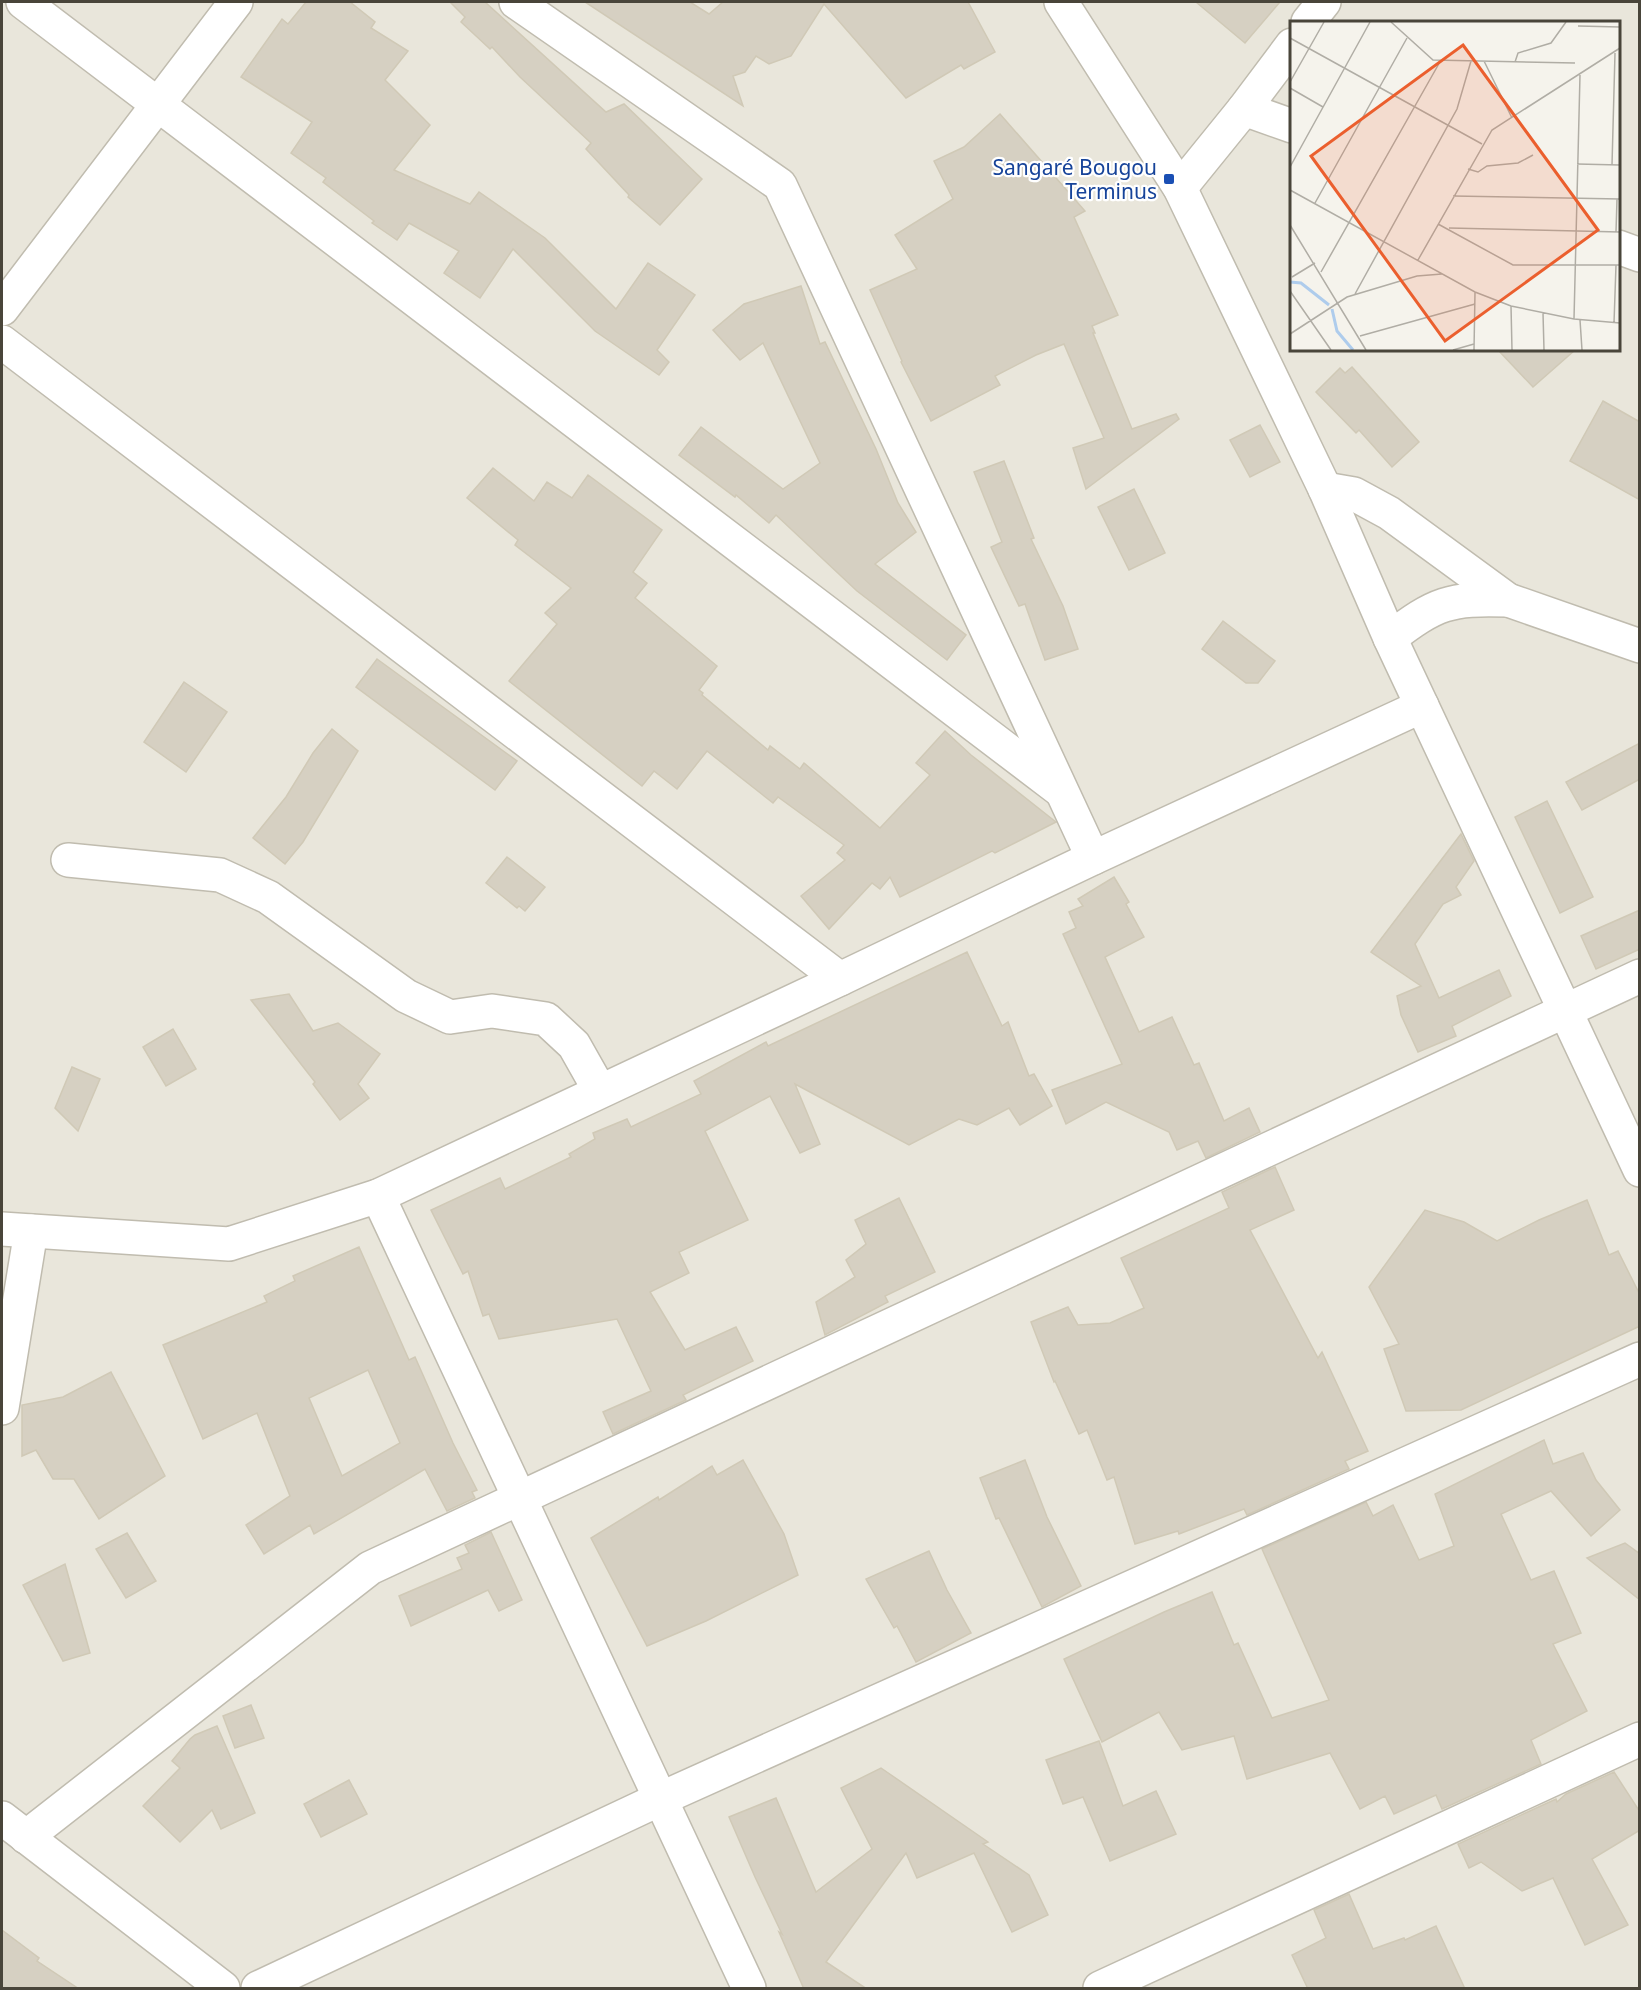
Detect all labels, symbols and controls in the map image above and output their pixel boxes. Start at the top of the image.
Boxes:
inset map [1290,21,1620,351]
place label: Sangaré Bougou Terminus [993,153,1157,205]
marker: Sangaré Bougou Terminus [1162,172,1176,186]

